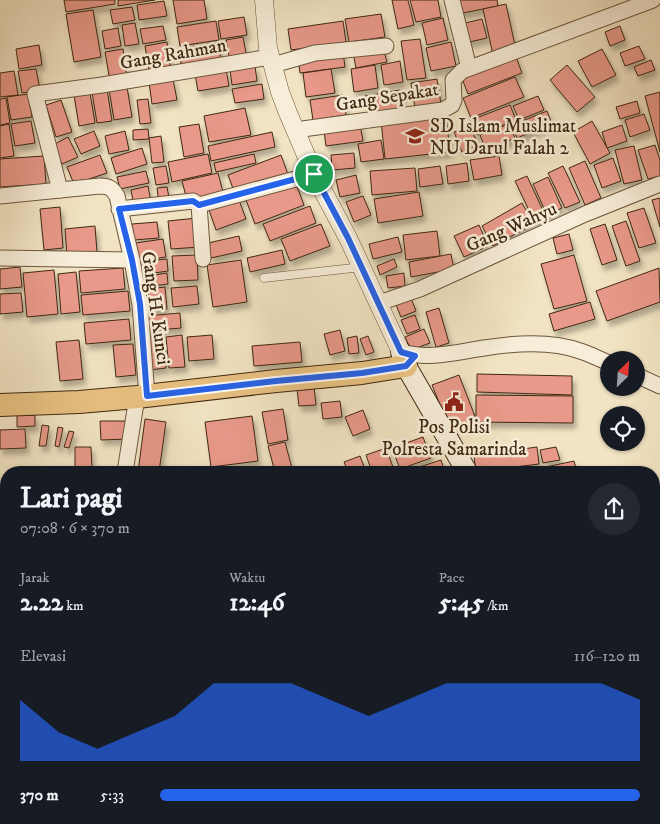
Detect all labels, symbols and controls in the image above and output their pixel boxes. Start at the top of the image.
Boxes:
street label: Gang Rahman [118,34,228,75]
street label: Gang Sepakat [334,78,440,117]
place label: SD Islam Muslimat NU Darul Falah 2 [430,115,576,160]
school or university icon: SD Islam Muslimat NU Darul Falah 2 [404,125,426,147]
pin [293,153,335,195]
icon: arrive [300,160,328,188]
street label: Gang Wahyu [463,197,561,258]
street label: Gang H. Kunci [136,250,175,367]
north arrow [600,351,645,396]
map controls [600,351,645,451]
public building icon: Pos Polisi Polresta Samarinda [443,391,465,413]
button: locate [600,406,645,451]
place label: Pos Polisi Polresta Samarinda [382,416,526,461]
text: Lari pagi [20,481,123,516]
button: share [588,483,640,535]
text: 07:08 · 6 × 370 m [20,518,130,538]
text: Jarak [20,569,49,587]
text: Waktu [229,569,265,587]
text: Pace [439,569,465,587]
text: 2.22 [20,587,63,618]
text: 12:46 [229,587,285,618]
text: 5:45 [439,587,484,618]
text: km [63,597,84,615]
text: /km [484,597,509,615]
text: Elevasi [20,646,66,666]
text: 116–120 m [574,646,640,666]
text: 370 m [20,785,58,805]
text: 5:33 [100,785,124,805]

